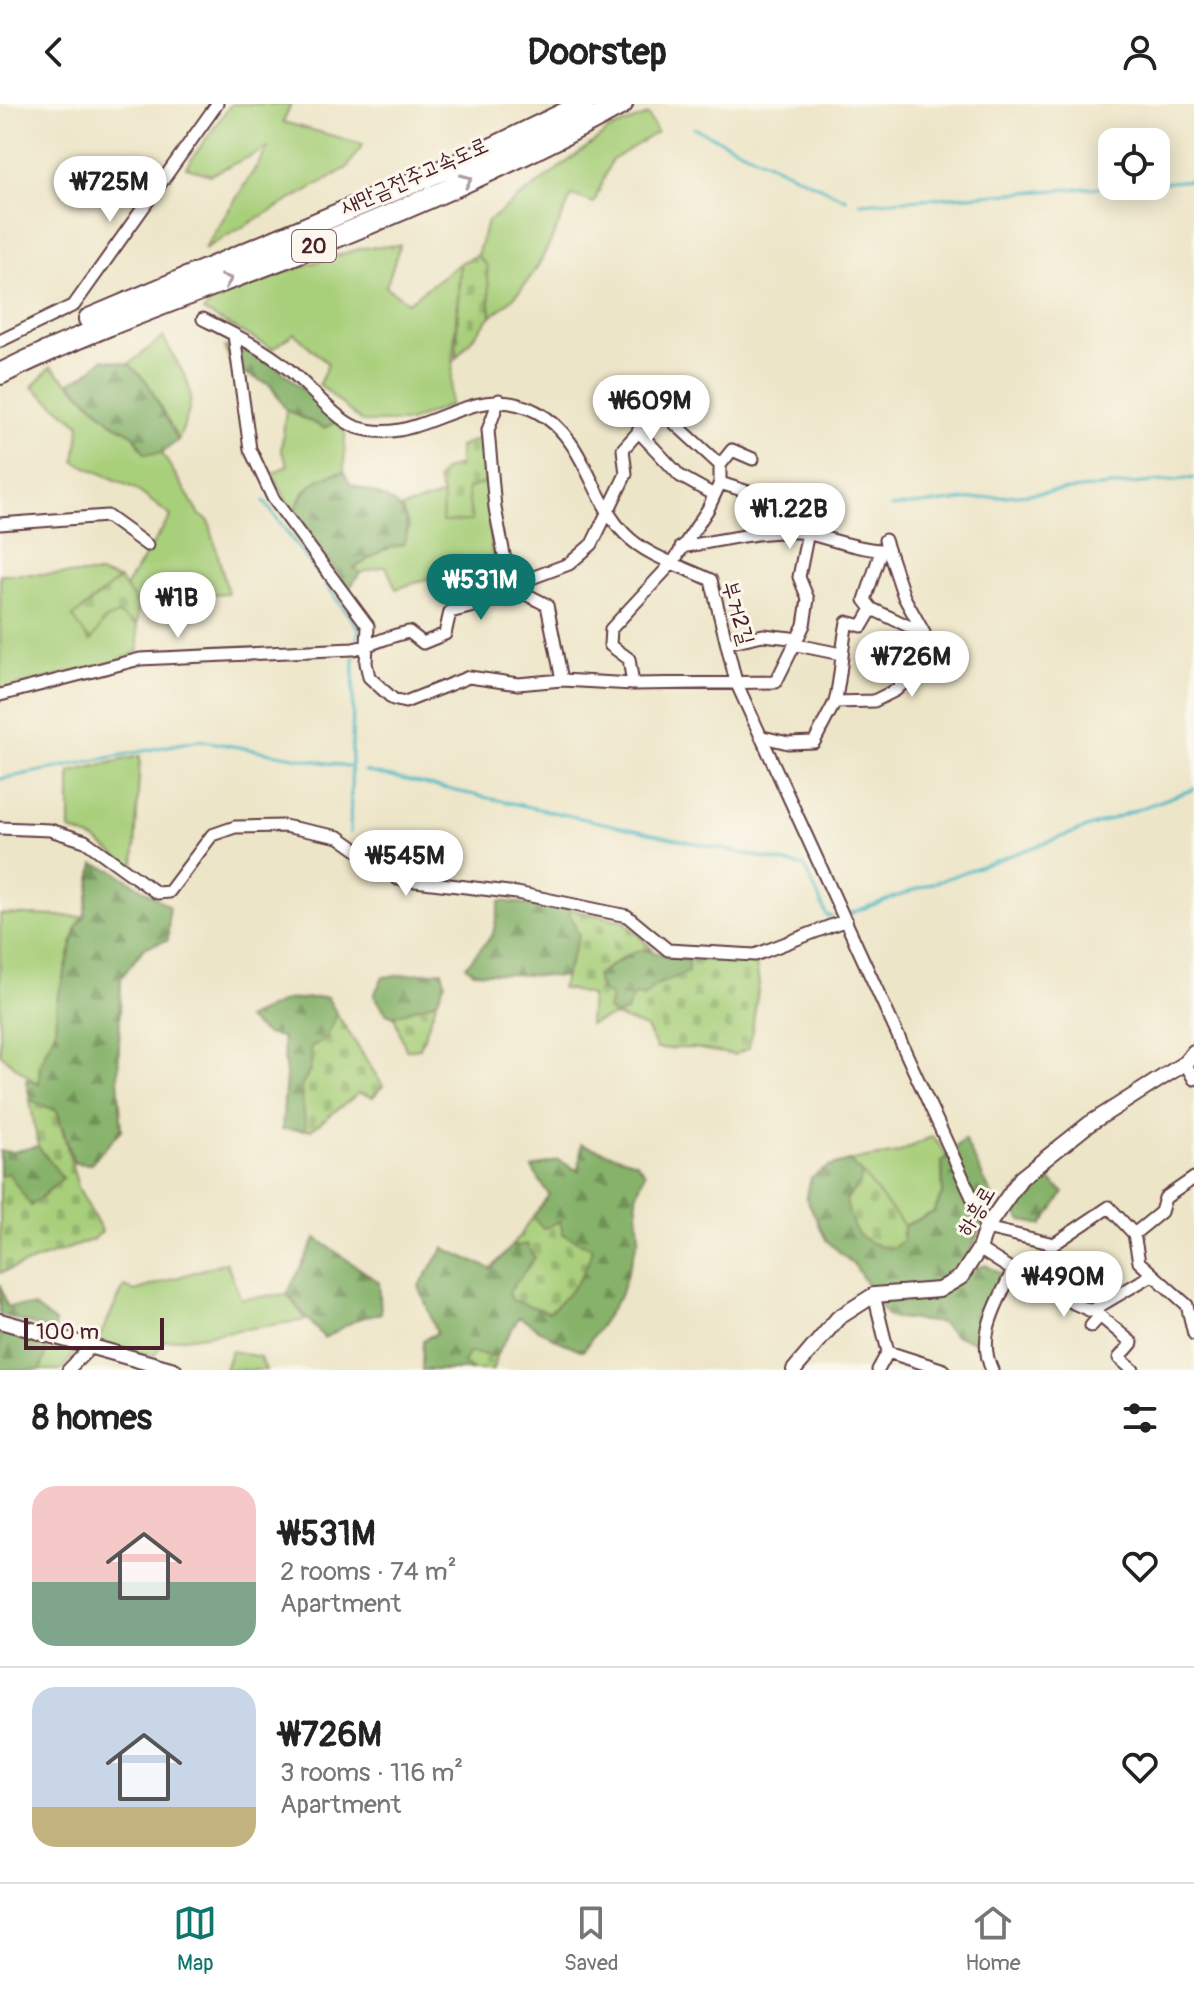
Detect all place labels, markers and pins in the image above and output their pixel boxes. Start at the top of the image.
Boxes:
pin: ₩725M [54,156,166,224]
pin: ₩609M [595,375,707,443]
pin: ₩1.22B [725,483,855,551]
pin: ₩531M [425,554,537,622]
pin: ₩1B [139,572,217,640]
pin: ₩726M [856,631,968,699]
pin: ₩545M [350,830,462,898]
pin: ₩490M [1008,1251,1120,1319]

